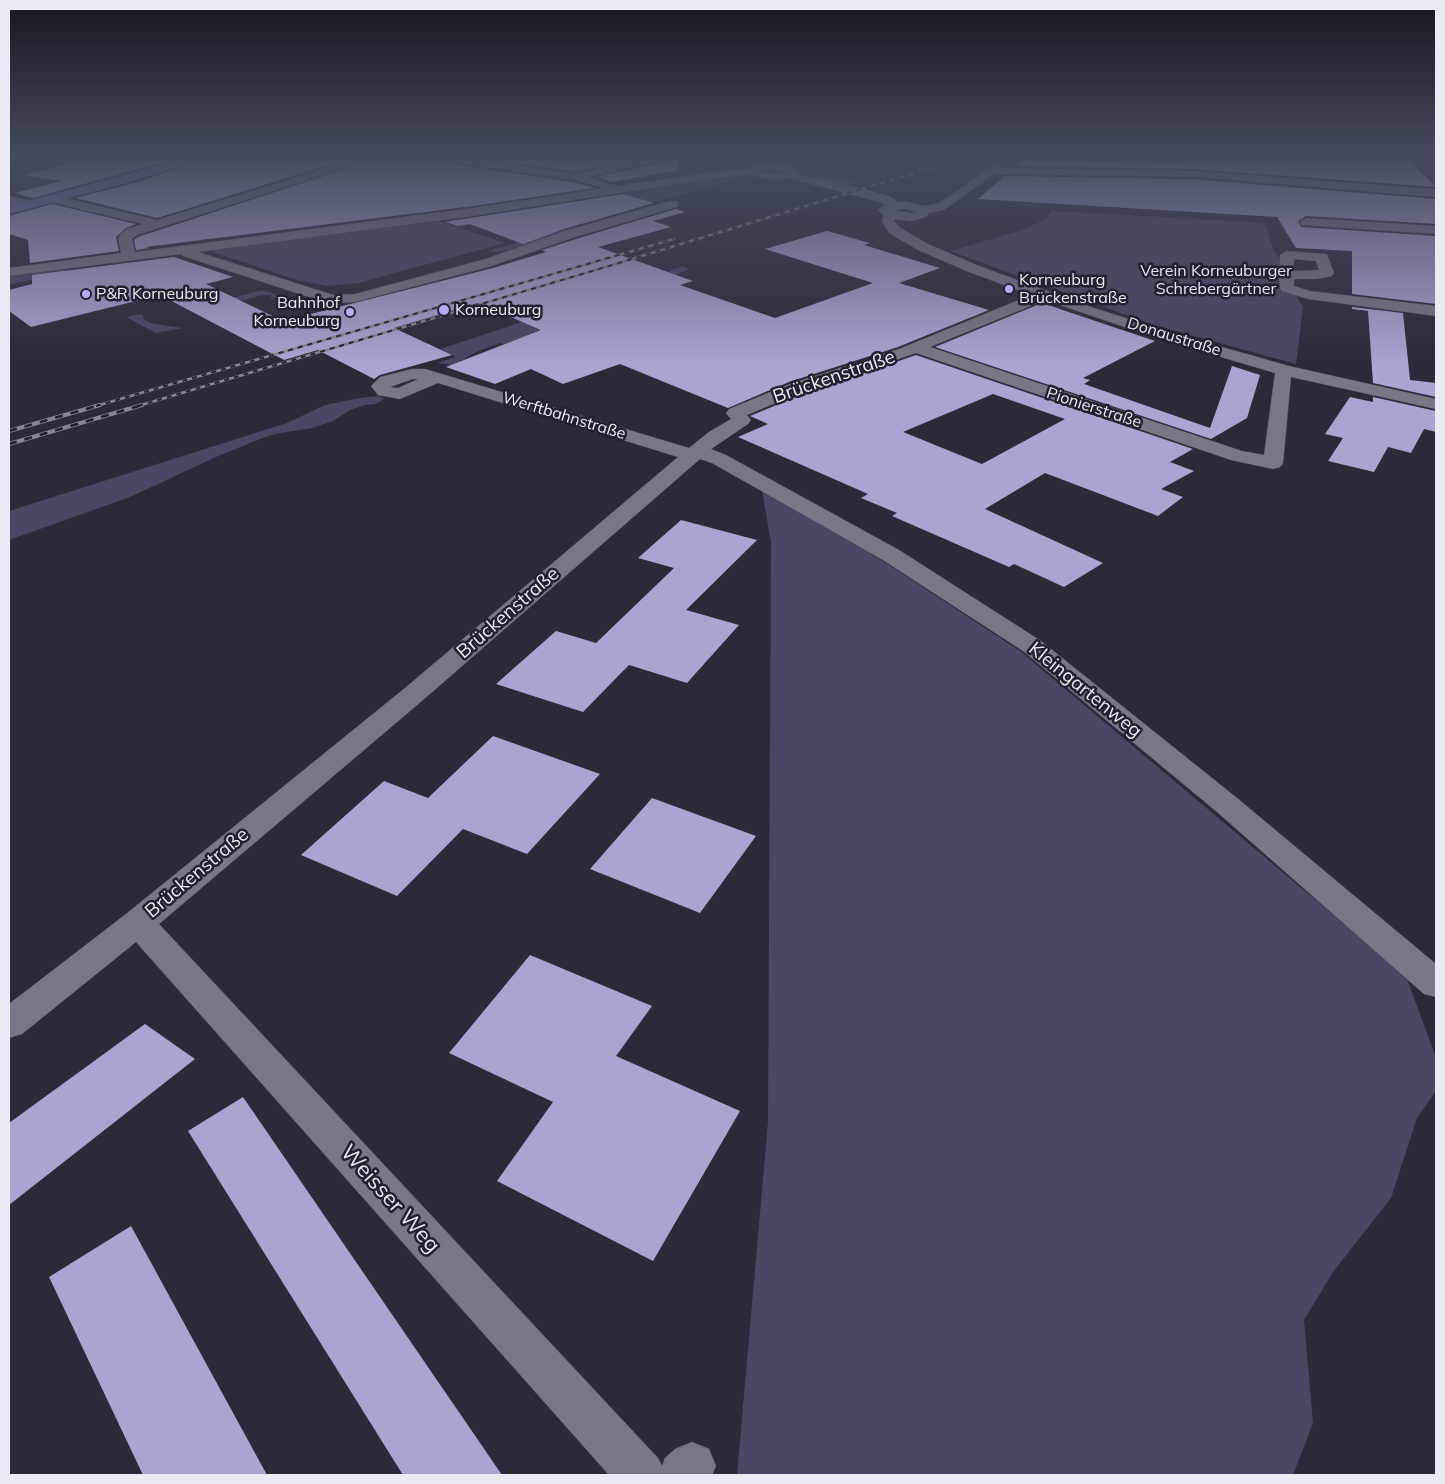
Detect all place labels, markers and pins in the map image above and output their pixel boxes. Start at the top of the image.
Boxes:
place label: Korneuburg Brückenstraße [1019,270,1127,308]
marker: Korneuburg Brückenstraße [1003,283,1015,295]
place label: P&R Korneuburg [96,284,219,304]
marker: P&R Korneuburg [80,288,92,300]
place label: Bahnhof Korneuburg [254,293,340,331]
place label: Korneuburg [455,300,541,320]
marker: Korneuburg [437,303,451,317]
marker: Bahnhof Korneuburg [344,306,356,318]

